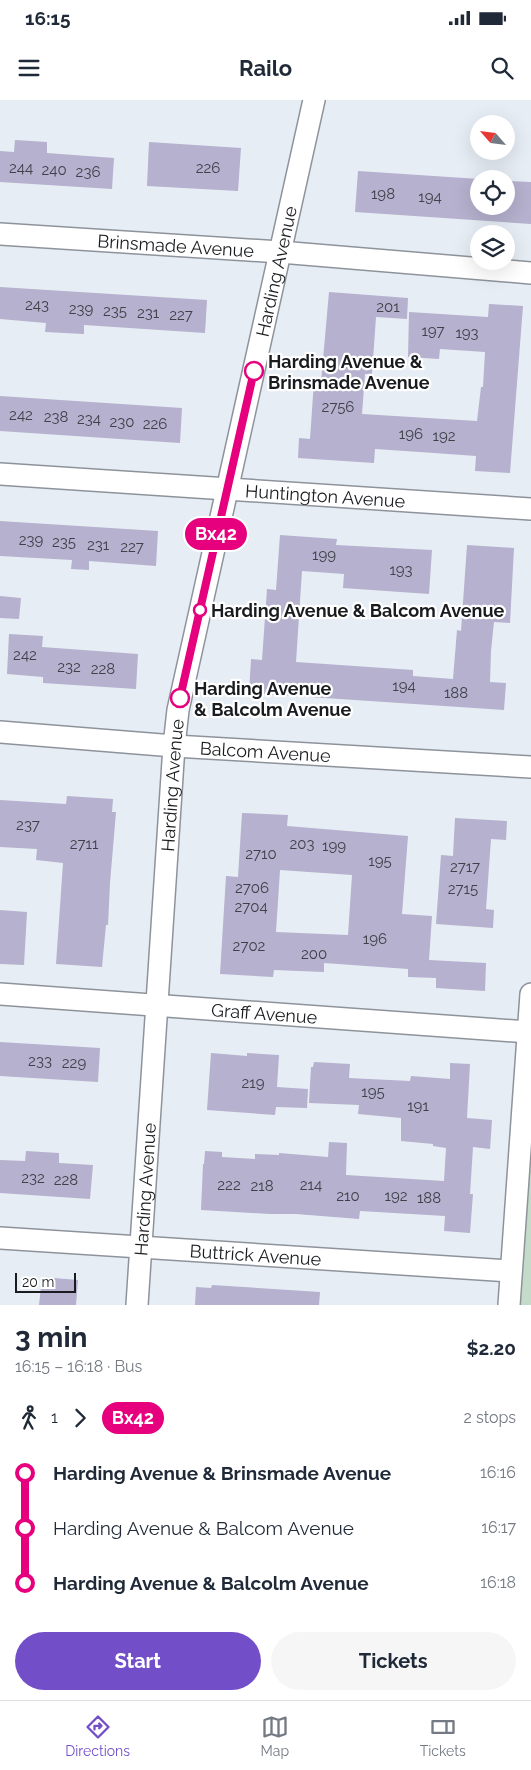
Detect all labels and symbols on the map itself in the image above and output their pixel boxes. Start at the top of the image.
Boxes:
north arrow [470,115,515,160]
house number: 244 [9,159,33,177]
house number: 226 [196,159,220,177]
house number: 240 [41,161,67,179]
house number: 236 [76,163,100,181]
house number: 198 [371,185,395,203]
house number: 194 [418,188,442,206]
street label: Harding Avenue [251,204,301,338]
street label: Brinsmade Avenue [97,230,255,261]
house number: 243 [25,296,49,314]
house number: 201 [376,298,400,316]
house number: 239 [69,300,94,318]
house number: 235 [103,302,127,320]
house number: 231 [137,304,160,322]
house number: 227 [169,306,193,324]
house number: 197 [421,322,445,340]
house number: 193 [455,324,479,342]
place label: Harding Avenue & Brinsmade Avenue [268,351,430,393]
marker: Harding Avenue & Brinsmade Avenue [244,361,264,381]
house number: 2756 [322,398,354,416]
house number: 242 [9,406,33,424]
house number: 238 [44,408,68,426]
house number: 234 [77,410,101,428]
house number: 230 [109,413,135,431]
house number: 226 [143,415,167,433]
house number: 196 [399,425,423,443]
house number: 192 [432,427,456,445]
street label: Huntington Avenue [245,480,406,511]
line badge: Bx42 [181,518,251,550]
house number: 239 [19,531,44,549]
house number: 235 [52,533,76,551]
house number: 231 [87,536,110,554]
house number: 227 [120,538,144,556]
house number: 199 [312,546,336,564]
house number: 193 [389,561,413,579]
place label: Harding Avenue & Balcom Avenue [211,600,504,621]
marker: Harding Avenue & Balcom Avenue [193,603,207,617]
house number: 242 [13,646,37,664]
house number: 232 [57,658,81,676]
house number: 228 [91,660,115,678]
house number: 194 [392,677,416,695]
place label: Harding Avenue & Balcolm Avenue [194,678,351,720]
house number: 188 [444,684,468,702]
marker: Harding Avenue & Balcolm Avenue [170,688,190,708]
street label: Harding Avenue [157,717,188,852]
street label: Balcom Avenue [199,737,332,766]
house number: 237 [16,816,40,834]
house number: 2711 [70,835,99,853]
house number: 203 [289,835,315,853]
house number: 199 [322,837,346,855]
house number: 2710 [245,845,277,863]
house number: 195 [368,852,392,870]
house number: 2717 [450,858,480,876]
house number: 2706 [235,879,269,897]
house number: 2715 [448,880,478,898]
house number: 2704 [234,898,268,916]
house number: 196 [363,930,387,948]
house number: 2702 [233,937,266,955]
house number: 200 [301,945,327,963]
street label: Graff Avenue [211,999,318,1027]
house number: 233 [28,1052,52,1070]
house number: 229 [62,1054,86,1072]
house number: 219 [241,1074,265,1092]
house number: 195 [361,1083,385,1101]
house number: 191 [407,1097,429,1115]
street label: Harding Avenue [130,1122,160,1256]
house number: 232 [21,1169,45,1187]
house number: 228 [54,1171,78,1189]
house number: 222 [217,1176,241,1194]
house number: 214 [300,1176,322,1194]
house number: 218 [250,1177,274,1195]
house number: 210 [336,1187,360,1205]
house number: 192 [384,1187,408,1205]
house number: 188 [417,1189,441,1207]
street label: Buttrick Avenue [189,1240,322,1269]
scale bar [15,1270,76,1293]

